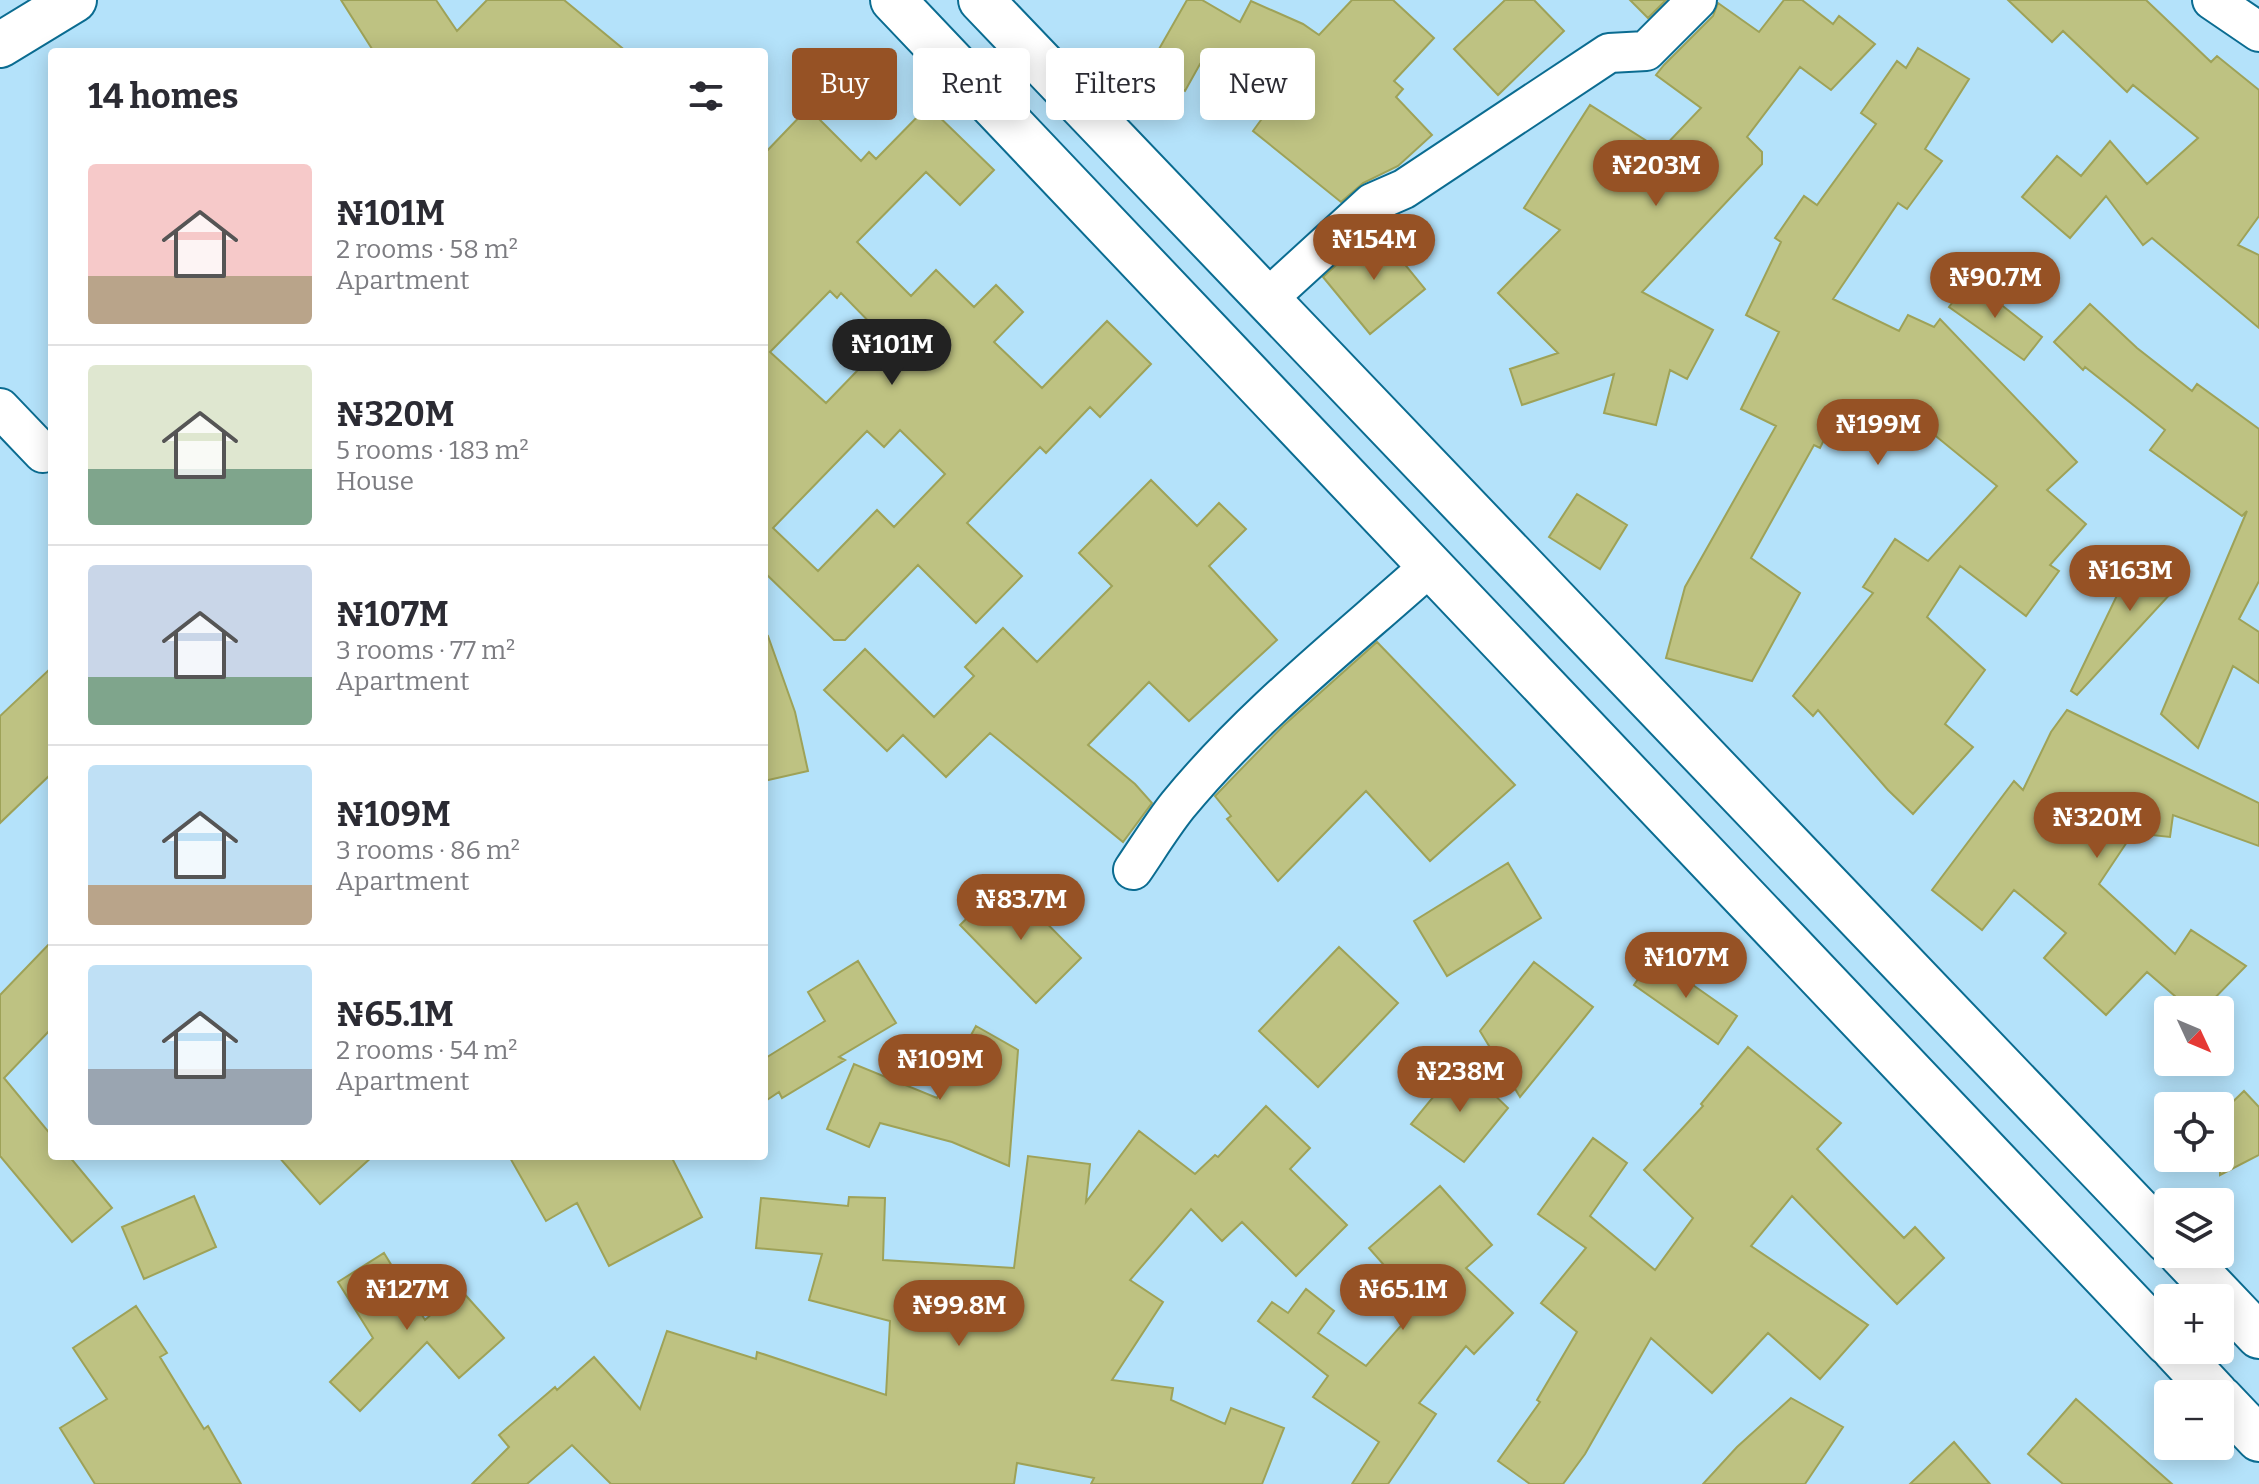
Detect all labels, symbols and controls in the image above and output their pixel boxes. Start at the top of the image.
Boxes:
chip: Buy [792,48,897,120]
chip: Rent [913,48,1030,120]
chip: Filters [1046,48,1184,120]
chip: New [1200,48,1315,120]
icon: filters [684,74,728,118]
text: 14 homes [88,76,239,117]
pin: ₦203M [1600,140,1712,208]
text: ₦203M [1611,150,1701,181]
text: ₦101M [336,193,445,234]
icon: home [152,196,248,292]
pin: ₦154M [1318,214,1430,282]
text: ₦154M [1331,224,1417,255]
text: 2 rooms · 58 m² [336,234,518,265]
pin: ₦90.7M [1930,252,2060,320]
text: ₦90.7M [1948,262,2042,293]
text: Apartment [336,265,469,296]
pin: ₦101M [836,319,948,387]
text: ₦101M [850,329,934,360]
text: ₦320M [336,394,455,435]
icon: home [152,397,248,493]
pin: ₦199M [1822,399,1934,467]
text: ₦199M [1835,409,1921,440]
text: 5 rooms · 183 m² [336,435,529,466]
text: House [336,466,414,497]
pin: ₦163M [2074,545,2186,613]
text: ₦163M [2087,555,2173,586]
text: ₦107M [336,594,449,635]
icon: home [152,597,248,693]
text: 3 rooms · 77 m² [336,635,515,666]
text: Apartment [336,666,469,697]
pin: ₦320M [2041,792,2153,860]
text: ₦109M [336,794,451,835]
icon: home [152,797,248,893]
text: ₦320M [2052,802,2142,833]
text: 3 rooms · 86 m² [336,835,520,866]
text: Apartment [336,866,469,897]
pin: ₦83.7M [956,874,1086,942]
text: ₦83.7M [975,884,1067,915]
pin: ₦107M [1630,932,1742,1000]
text: ₦107M [1643,942,1729,973]
text: ₦65.1M [336,994,454,1035]
north arrow [2154,996,2234,1076]
map controls [2154,996,2234,1460]
icon: home [152,997,248,1093]
pin: ₦109M [884,1034,996,1102]
text: 2 rooms · 54 m² [336,1035,518,1066]
text: ₦109M [896,1044,984,1075]
pin: ₦238M [1404,1046,1516,1114]
text: ₦238M [1415,1056,1505,1087]
text: Apartment [336,1066,469,1097]
button: locate [2154,1092,2234,1172]
button: layers [2154,1188,2234,1268]
pin: ₦127M [351,1264,463,1332]
pin: ₦65.1M [1338,1264,1468,1332]
text: ₦127M [365,1274,449,1305]
text: ₦65.1M [1358,1274,1448,1305]
pin: ₦99.8M [894,1280,1024,1348]
button: + [2154,1284,2234,1364]
text: ₦99.8M [911,1290,1007,1321]
button: − [2154,1380,2234,1460]

